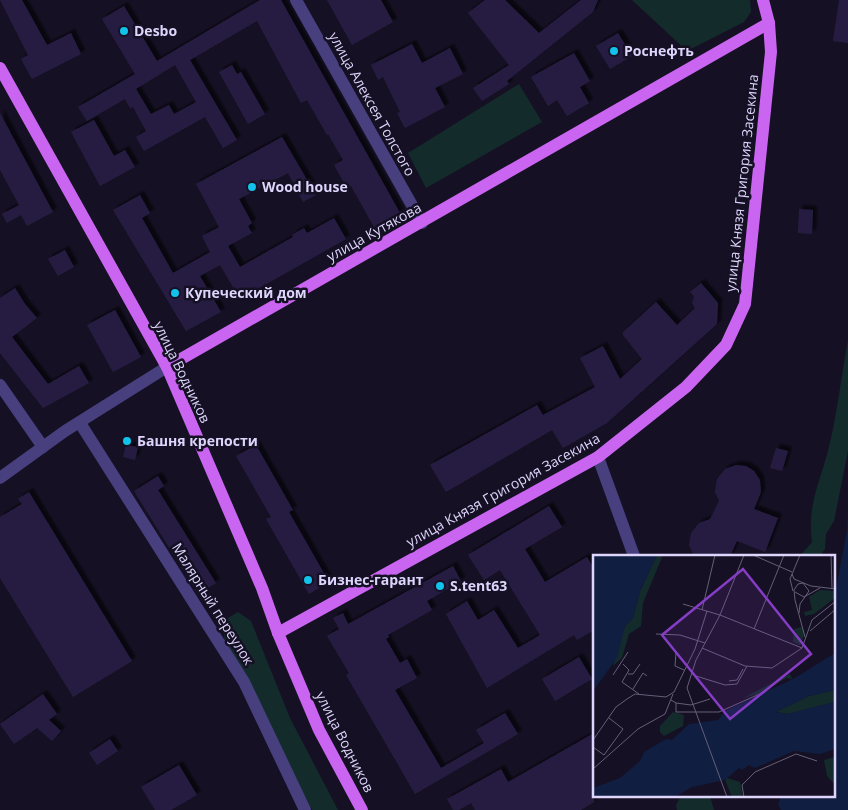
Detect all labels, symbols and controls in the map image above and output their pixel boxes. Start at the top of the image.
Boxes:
place label: Desbo [134,21,177,40]
marker: Desbo [118,25,130,37]
street label: улица Алексея Толстого [325,28,420,179]
place label: Роснефть [624,41,694,60]
marker: Роснефть [608,45,620,57]
street label: улица Князя Григория Засекина [721,73,762,293]
place label: Wood house [262,177,348,196]
marker: Wood house [246,181,258,193]
street label: улица Кутякова [323,198,424,265]
place label: Купеческий дом [185,283,307,302]
marker: Купеческий дом [169,287,181,299]
street label: улица Водников [150,318,215,426]
street label: улица Князя Григория Засекина [402,428,603,551]
place label: Башня крепости [137,431,258,450]
marker: Башня крепости [121,435,133,447]
street label: Малярный переулок [168,539,259,669]
inset map [593,555,836,798]
place label: Бизнес-гарант [318,570,424,589]
marker: Бизнес-гарант [302,574,314,586]
place label: S.tent63 [450,576,507,595]
marker: S.tent63 [434,580,446,592]
street label: улица Водников [312,688,379,796]

